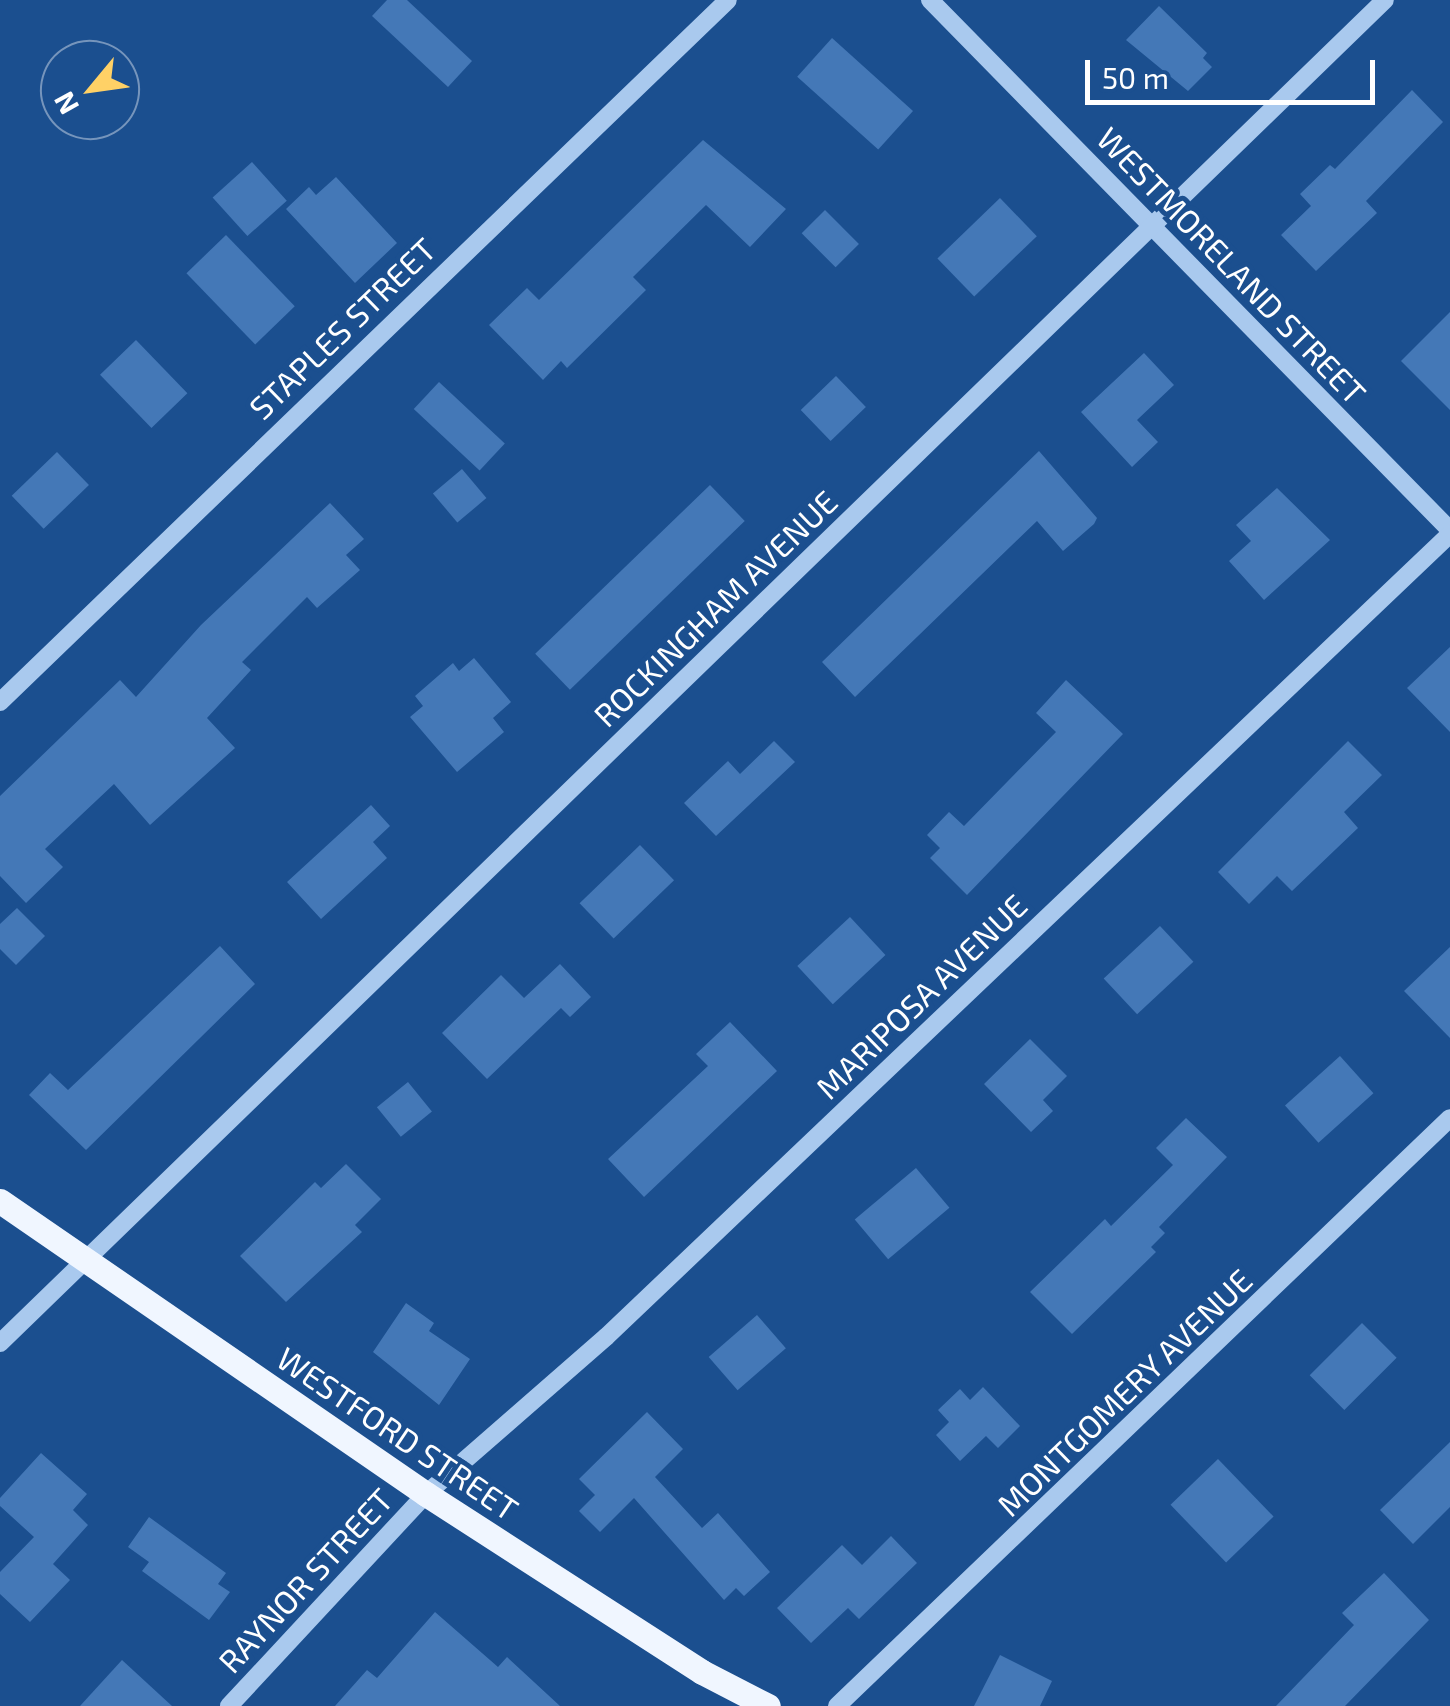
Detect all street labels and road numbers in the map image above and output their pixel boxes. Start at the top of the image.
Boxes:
street label: WESTMORELAND STREET [1090,119,1374,411]
street label: STAPLES STREET [241,230,443,426]
street label: ROCKINGHAM AVENUE [585,482,845,734]
street label: MARIPOSA AVENUE [807,885,1035,1107]
street label: MONTGOMERY AVENUE [988,1260,1260,1524]
street label: WESTFORD STREET [270,1338,526,1528]
street label: RAYNOR STREET [210,1480,400,1680]

